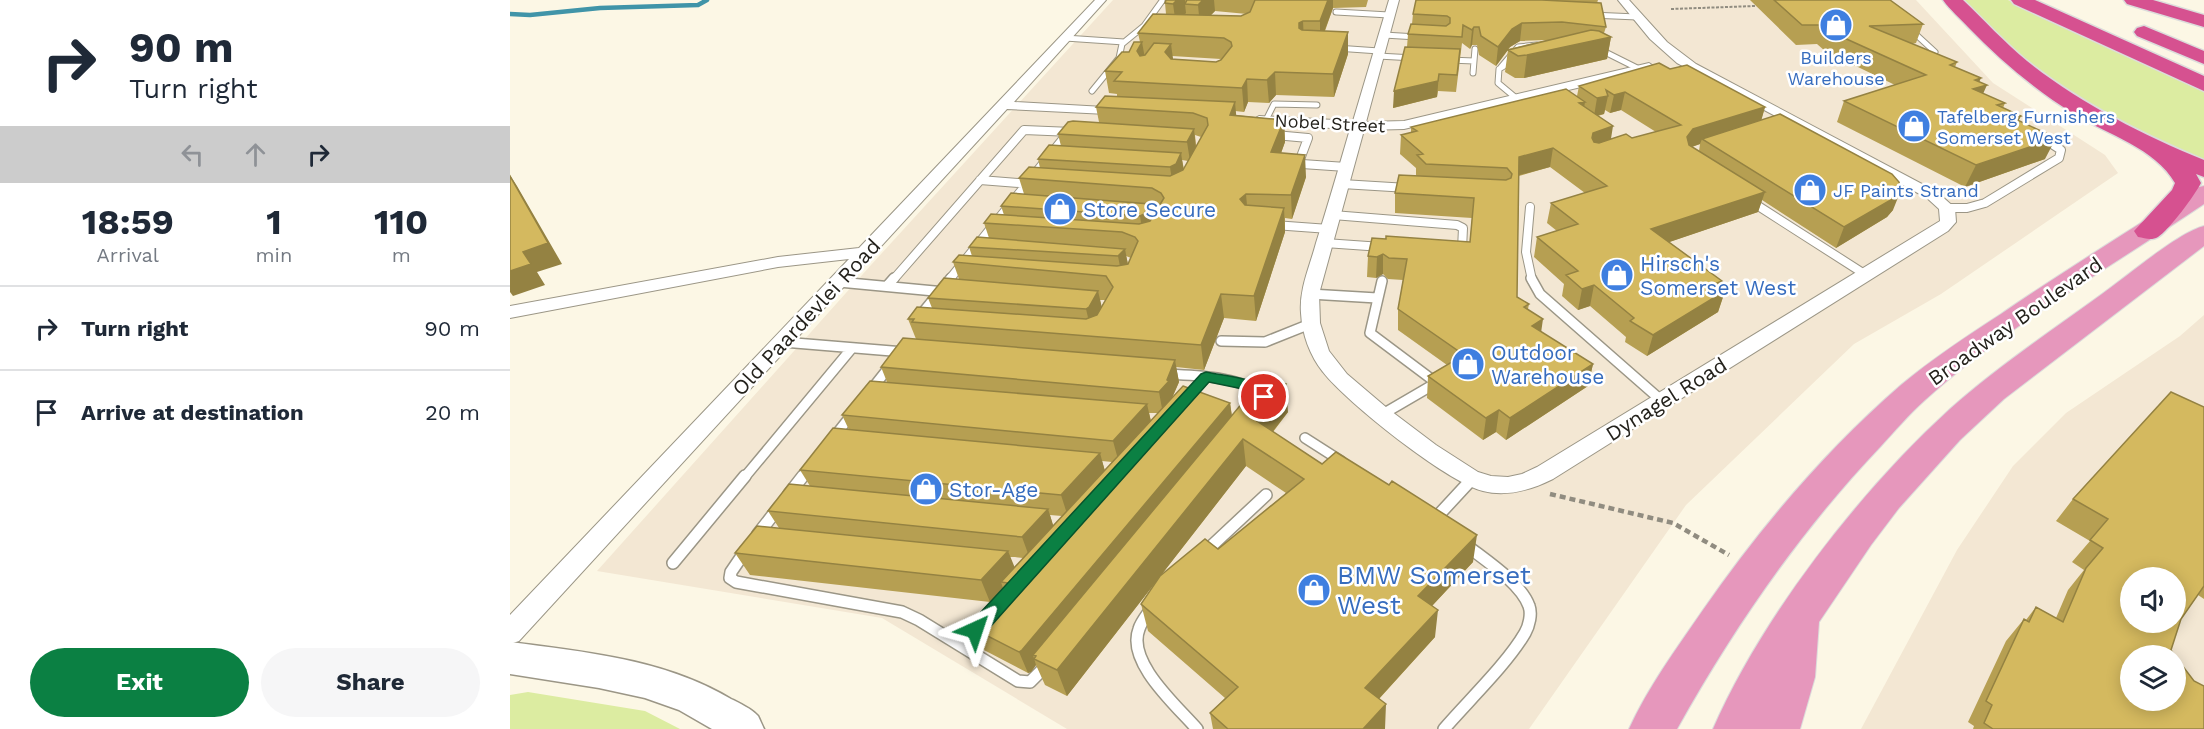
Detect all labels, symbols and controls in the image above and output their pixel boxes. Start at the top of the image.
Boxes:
shop icon: Builders Warehouse [1818,7,1854,43]
text: 90 m [129,23,233,72]
icon: right [30,24,108,102]
place label: Builders Warehouse [1787,47,1885,89]
text: Turn right [129,73,258,105]
place label: Tafelberg Furnishers Somerset West [1937,106,2115,148]
shop icon: Tafelberg Furnishers Somerset West [1896,108,1932,144]
street label: Nobel Street [1274,110,1386,136]
icon: left [176,138,209,171]
icon: ahead [239,138,272,171]
icon: right [302,138,335,171]
shop icon: JF Paints Strand [1792,172,1828,208]
place label: JF Paints Strand [1833,180,1979,201]
shop icon: Store Secure [1042,191,1078,227]
place label: Store Secure [1083,197,1216,222]
text: 18:59 [82,201,174,243]
text: 1 [266,201,282,243]
text: 110 [374,201,428,243]
street label: Old Paardevlei Road [727,233,885,401]
text: Arrival [97,243,159,267]
text: min [256,243,292,267]
text: m [392,243,411,267]
place label: Hirsch's Somerset West [1640,251,1796,300]
street label: Broadway Boulevard [1923,251,2107,391]
shop icon: Hirsch's Somerset West [1599,257,1635,293]
icon: right [30,312,63,345]
text: Turn right [81,316,188,341]
text: 90 m [424,316,480,341]
place label: Outdoor Warehouse [1491,340,1604,389]
shop icon: Outdoor Warehouse [1450,346,1486,382]
street label: Dynagel Road [1601,352,1731,446]
pin [1238,371,1289,422]
icon: arrive [1247,380,1280,413]
icon: arrive [30,396,63,429]
text: Arrive at destination [81,400,304,425]
text: 20 m [425,400,480,425]
shop icon: Stor-Age [908,471,944,507]
place label: Stor-Age [949,477,1038,502]
place label: BMW Somerset West [1337,560,1531,620]
map controls [2120,567,2186,711]
button: sound [2120,567,2186,633]
shop icon: BMW Somerset West [1296,572,1332,608]
position arrow [943,598,1007,662]
button: layers [2120,645,2186,711]
button: Exit [30,648,249,717]
button: Share [261,648,480,717]

